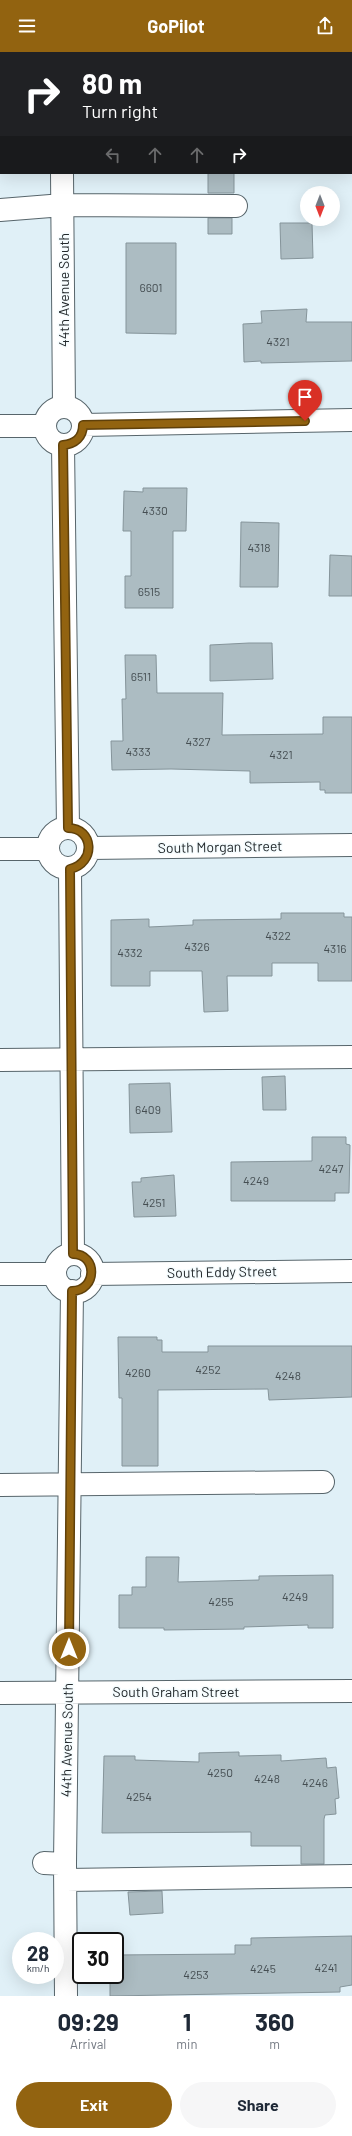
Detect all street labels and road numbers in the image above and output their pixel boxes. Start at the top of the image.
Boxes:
street label: 44th Avenue South [55,233,72,347]
street label: South Morgan Street [158,837,282,856]
street label: South Eddy Street [167,1262,277,1281]
street label: 44th Avenue South [57,1683,76,1797]
street label: South Graham Street [113,1683,239,1700]

